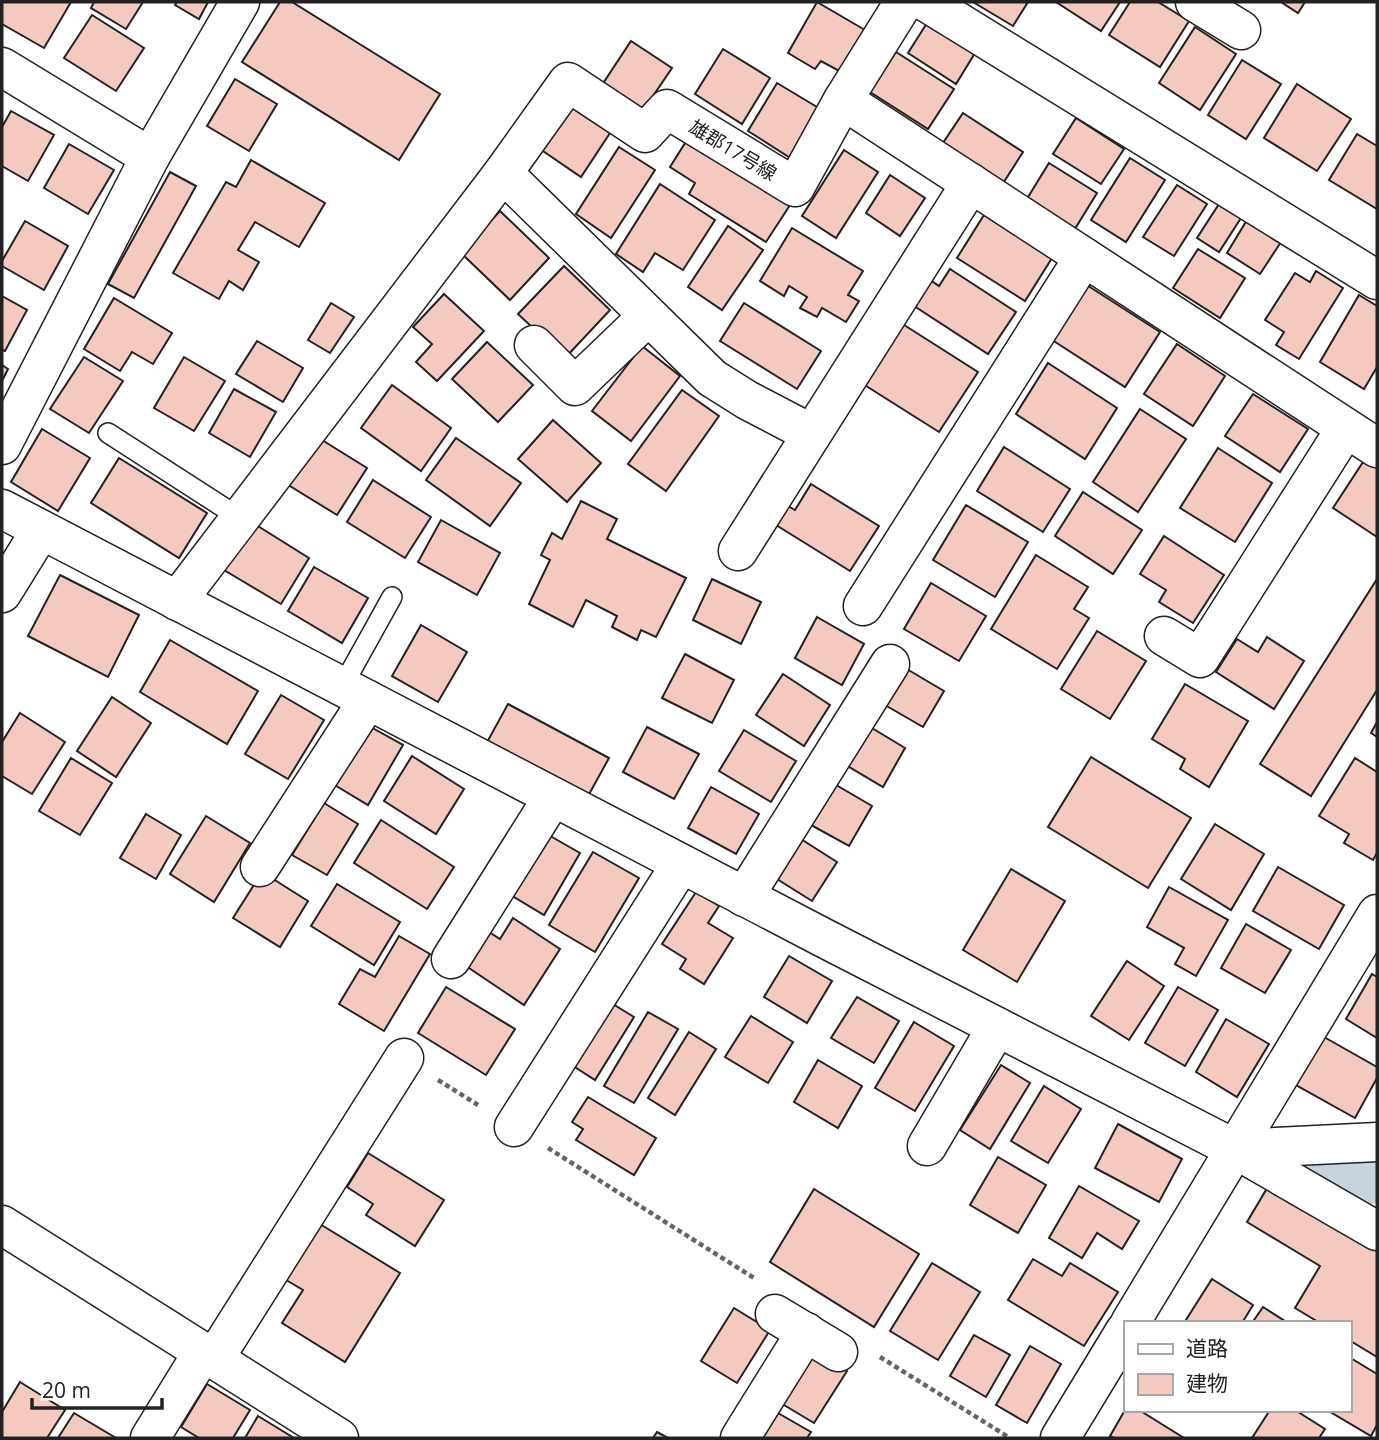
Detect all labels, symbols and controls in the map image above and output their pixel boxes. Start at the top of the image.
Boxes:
street label: 雄郡17号線 [684,114,782,186]
legend [1124,1321,1351,1412]
text: 道路 [1186,1334,1228,1362]
scale bar [32,1366,161,1410]
text: 建物 [1186,1369,1228,1397]
text: 20 m [42,1376,91,1404]

